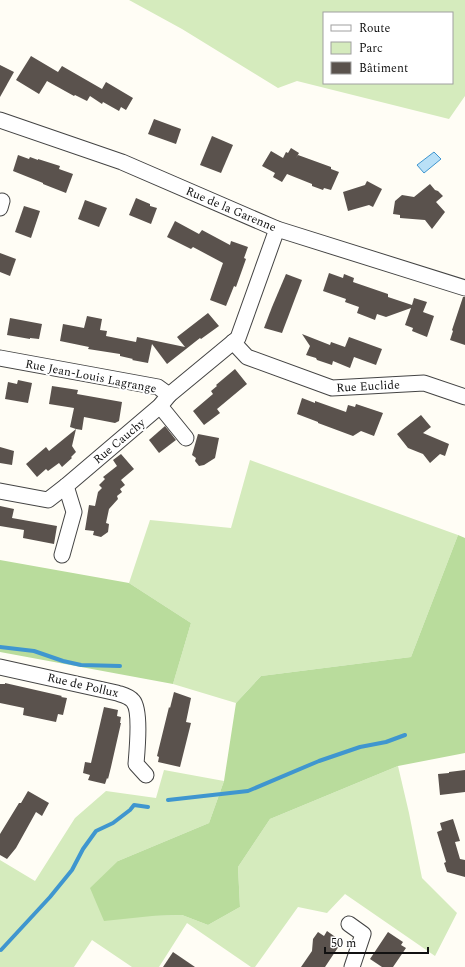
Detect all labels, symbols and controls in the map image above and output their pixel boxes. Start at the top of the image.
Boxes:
legend [323,12,453,84]
text: Route [359,19,390,38]
text: Parc [359,39,383,58]
text: Bâtiment [359,59,408,78]
street label: Rue de la Garenne [183,182,279,237]
street label: Rue Jean-Louis Lagrange [24,354,158,399]
street label: Rue Euclide [336,375,400,398]
street label: Rue Cauchy [89,413,151,469]
street label: Rue de Pollux [45,668,120,703]
scale bar [325,929,428,955]
text: 50 m [331,934,356,953]

